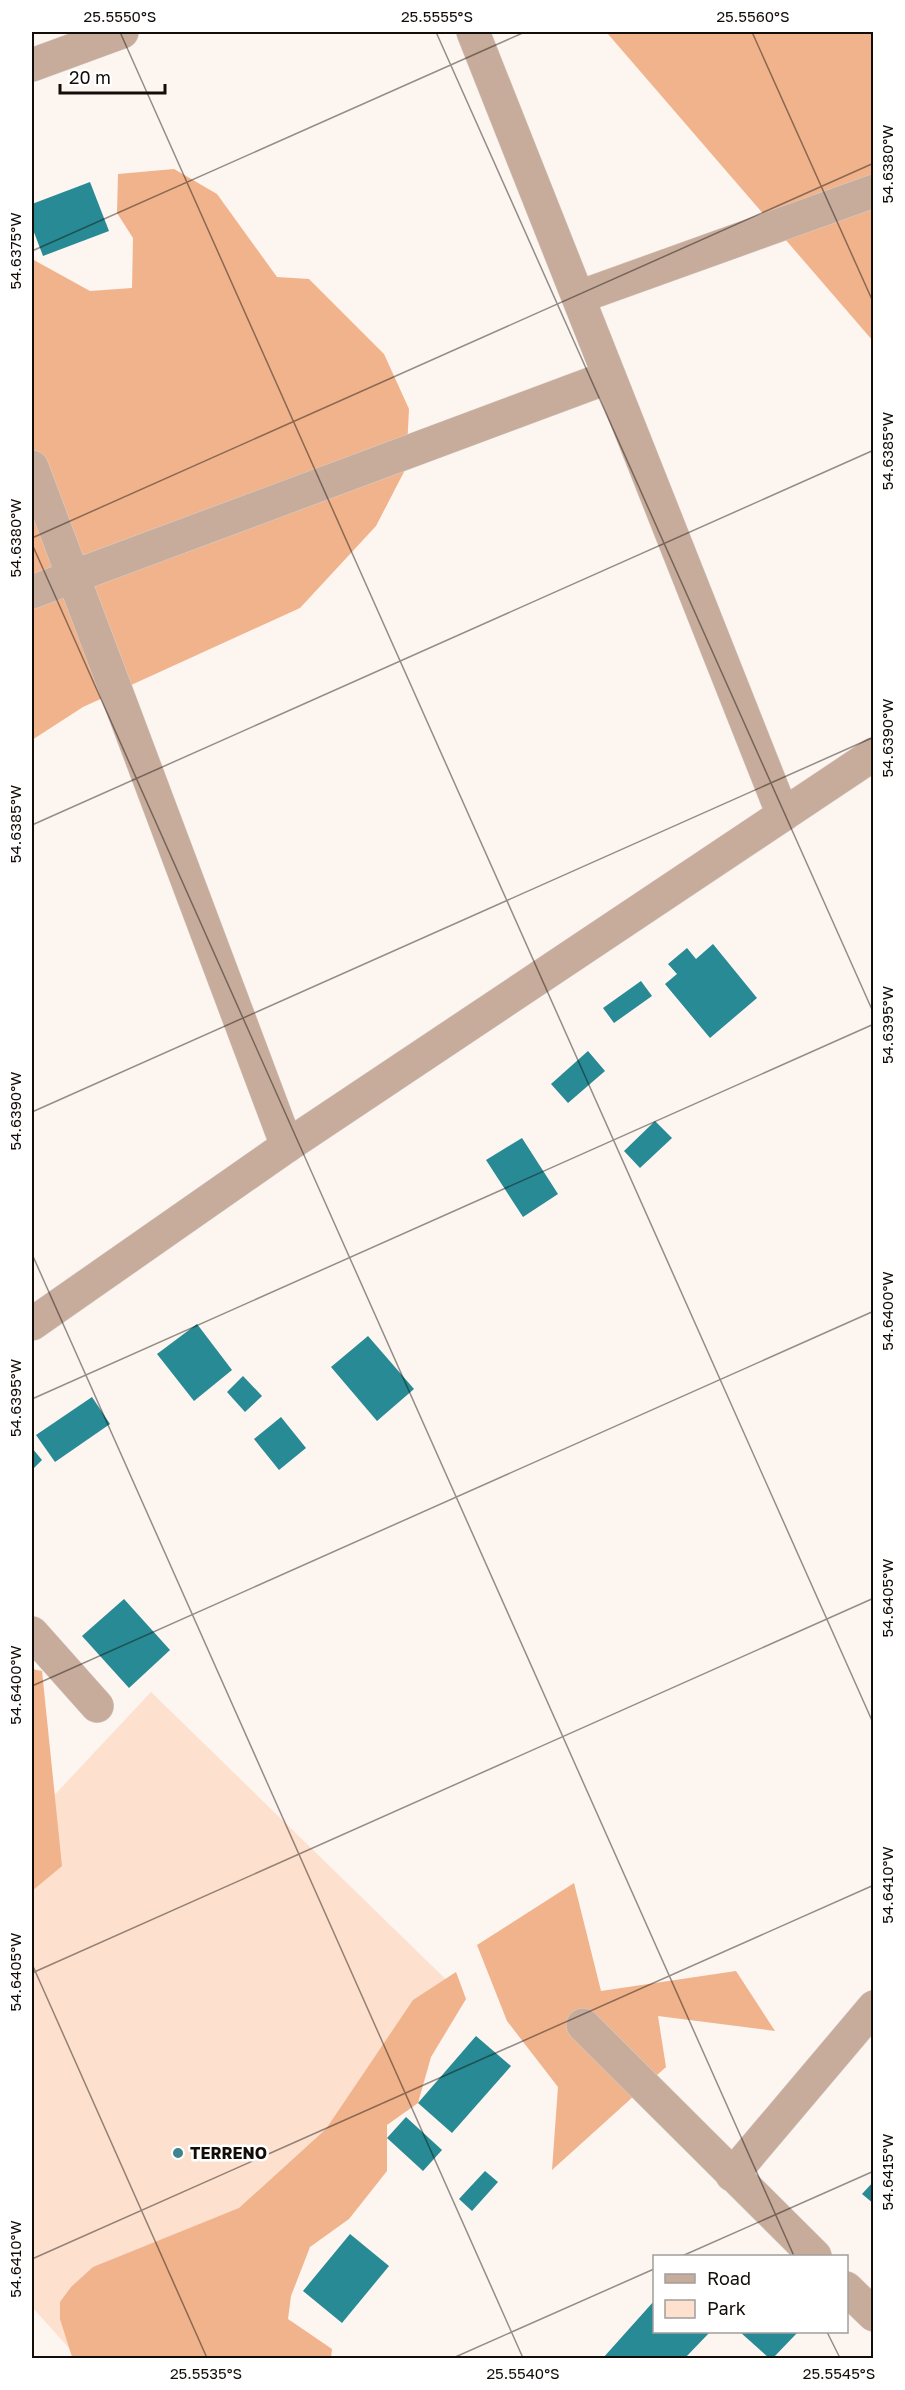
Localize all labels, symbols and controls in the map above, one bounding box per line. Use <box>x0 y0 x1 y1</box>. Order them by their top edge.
text: 25.5550°S <box>84 7 156 25</box>
text: 25.5555°S <box>401 7 473 25</box>
text: 25.5560°S <box>716 7 790 25</box>
scale bar <box>60 57 165 95</box>
text: 20 m <box>69 66 111 88</box>
text: 54.6380°W <box>878 125 896 203</box>
text: 54.6375°W <box>6 212 24 290</box>
text: 54.6385°W <box>878 412 896 490</box>
text: 54.6380°W <box>6 499 24 577</box>
text: 54.6390°W <box>878 699 896 777</box>
text: 54.6385°W <box>6 785 24 863</box>
text: 54.6395°W <box>878 986 896 1064</box>
text: 54.6390°W <box>6 1072 24 1150</box>
text: 54.6400°W <box>878 1271 896 1351</box>
text: 54.6395°W <box>6 1359 24 1437</box>
text: 54.6405°W <box>878 1559 896 1637</box>
text: 54.6400°W <box>6 1645 24 1725</box>
text: 54.6410°W <box>878 1846 896 1924</box>
text: 54.6405°W <box>6 1933 24 2011</box>
text: 54.6415°W <box>878 2134 896 2210</box>
place label: TERRENO <box>190 2143 267 2163</box>
marker: TERRENO <box>171 2146 185 2160</box>
text: 54.6410°W <box>6 2220 24 2298</box>
legend <box>653 2255 848 2333</box>
text: Road <box>707 2267 751 2289</box>
text: Park <box>707 2297 746 2319</box>
text: 25.5535°S <box>170 2364 242 2382</box>
text: 25.5540°S <box>486 2364 560 2382</box>
text: 25.5545°S <box>803 2364 875 2382</box>

